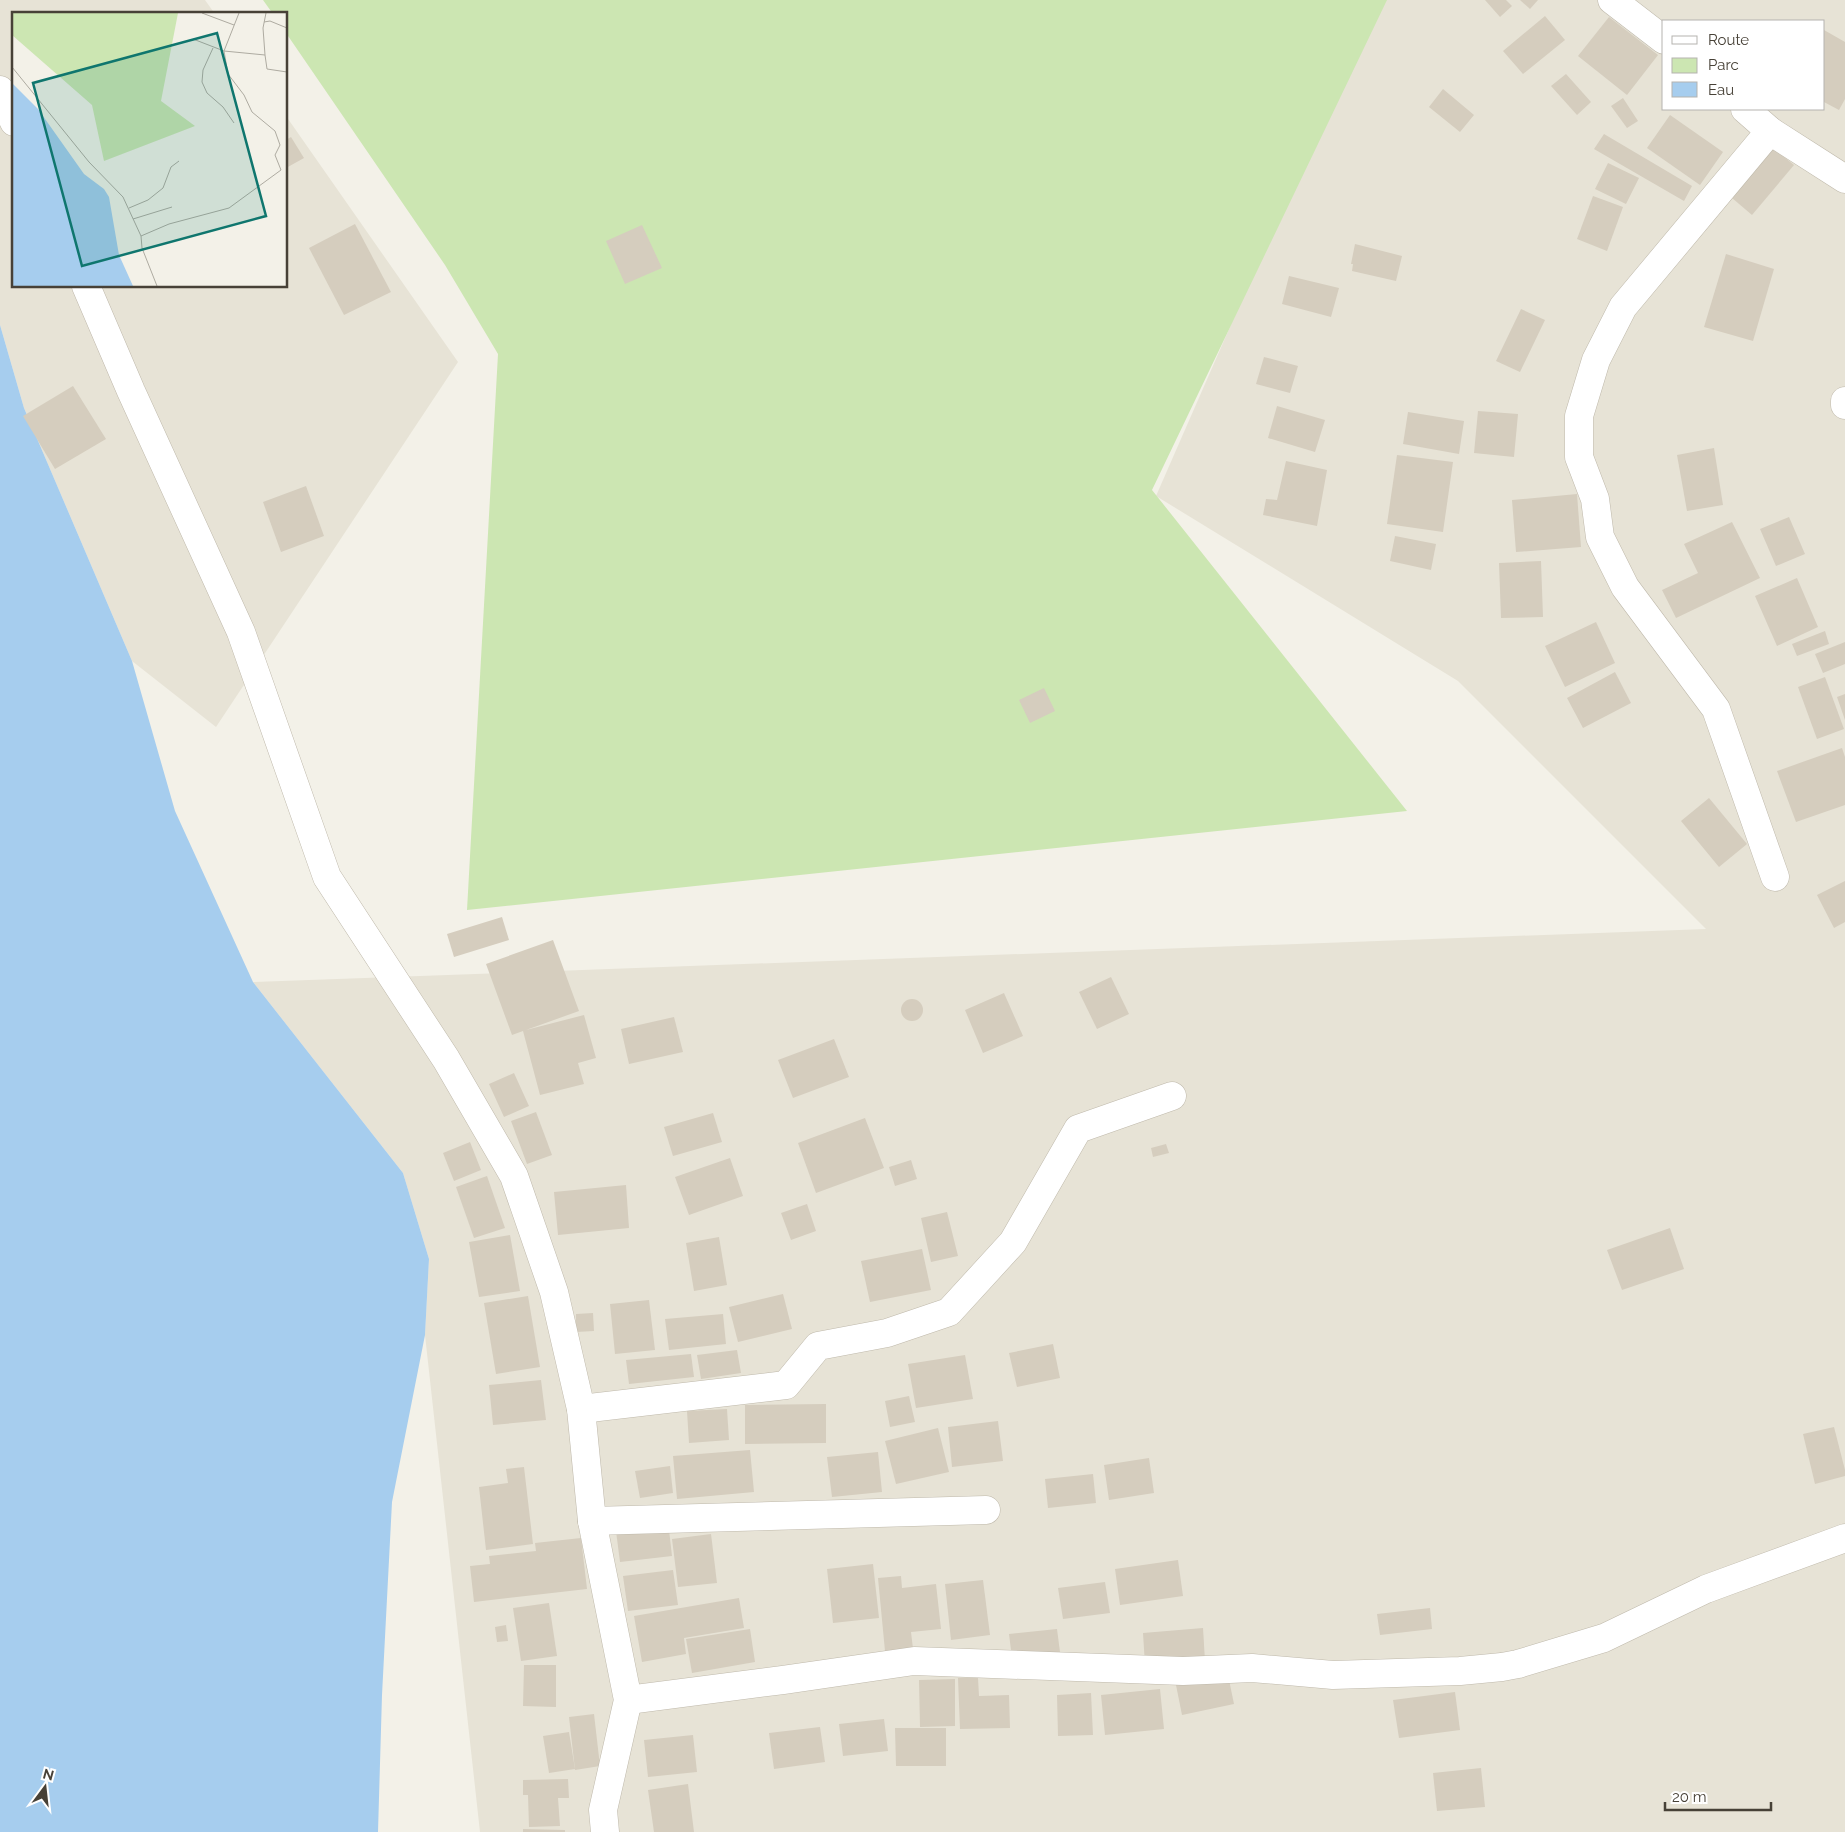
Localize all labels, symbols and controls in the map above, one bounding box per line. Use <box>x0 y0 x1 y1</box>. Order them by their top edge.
inset map <box>12 12 288 288</box>
legend <box>1662 20 1825 110</box>
text: Route <box>1708 31 1749 49</box>
text: Parc <box>1708 56 1739 74</box>
text: Eau <box>1708 81 1734 99</box>
north arrow <box>20 1762 70 1812</box>
text: N <box>41 1765 56 1784</box>
scale bar <box>1665 1780 1771 1812</box>
text: 20 m <box>1672 1788 1707 1806</box>

